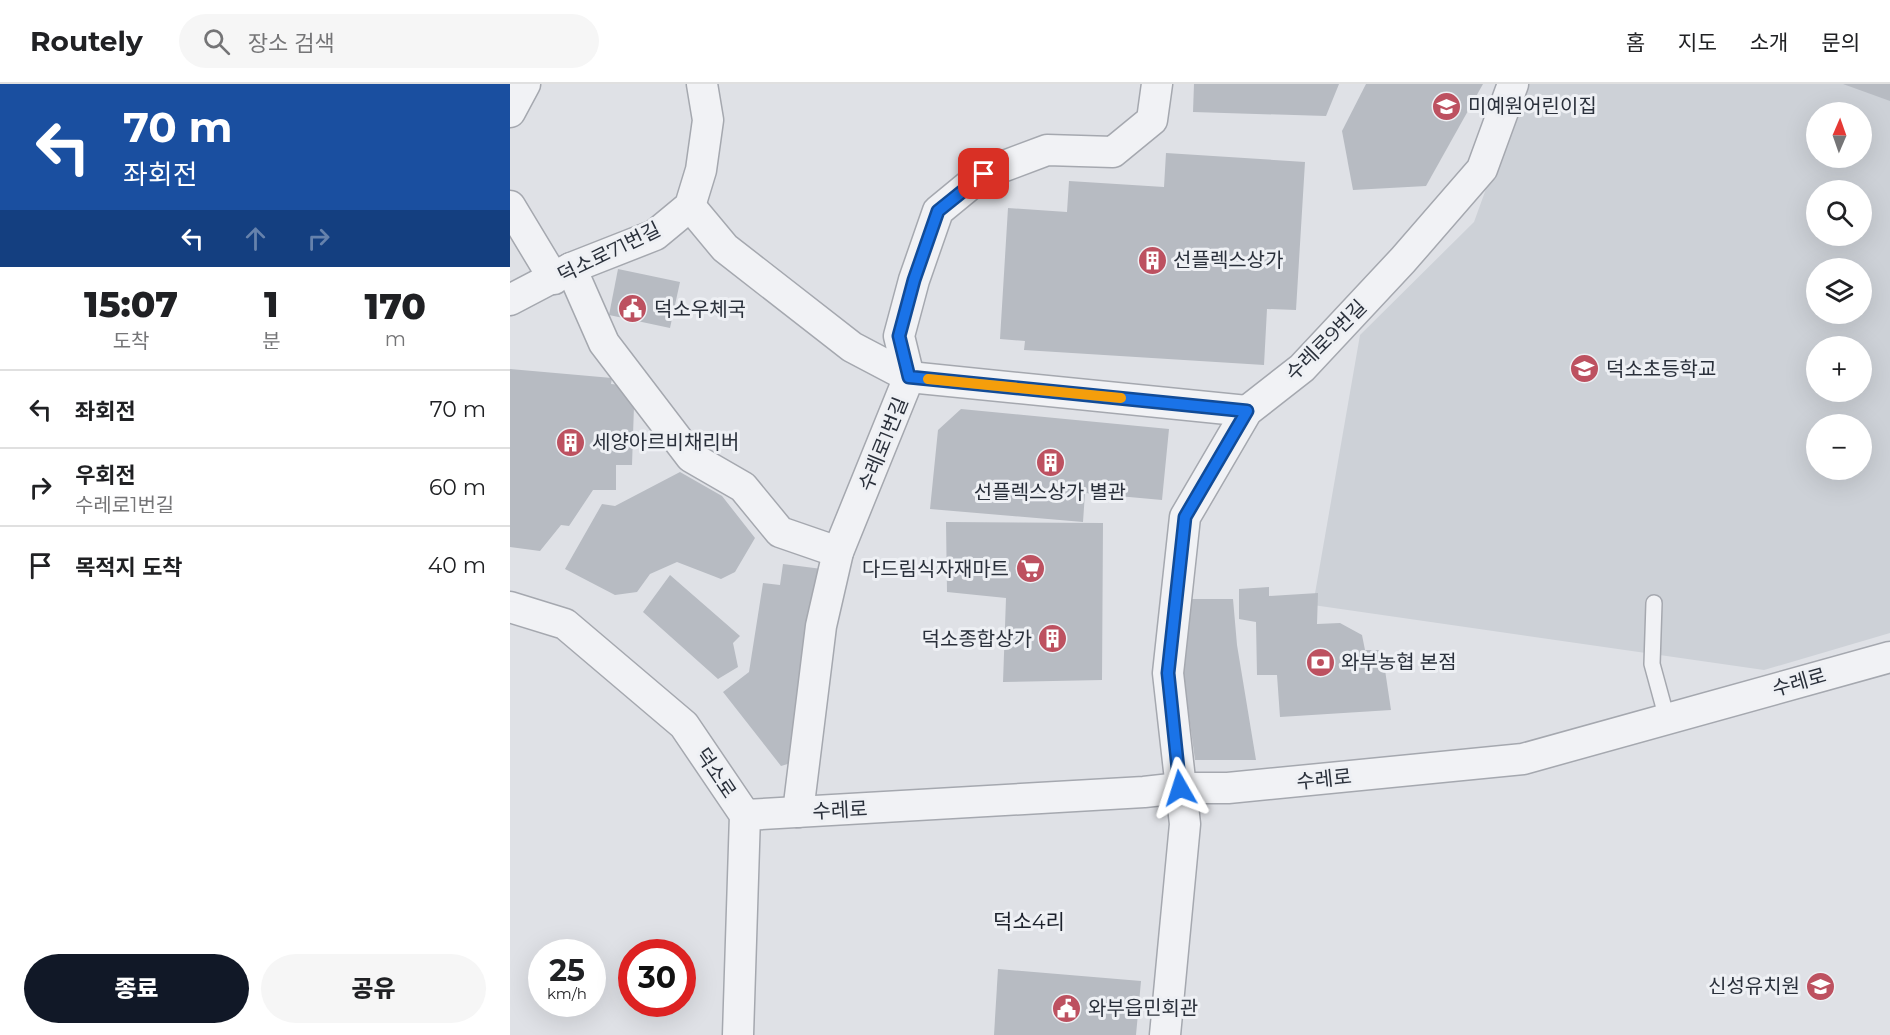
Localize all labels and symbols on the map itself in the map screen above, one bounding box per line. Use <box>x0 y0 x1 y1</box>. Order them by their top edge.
school or university icon: 미예원어린이집 <box>1431 90 1463 122</box>
place label: 미예원어린이집 <box>1468 94 1597 118</box>
north arrow <box>1806 102 1872 168</box>
pin <box>958 148 1009 199</box>
street label: 덕소로71번길 <box>554 217 664 287</box>
building icon: 선플렉스상가 <box>1136 244 1168 276</box>
place label: 선플렉스상가 <box>1173 248 1283 272</box>
public building icon: 덕소우체국 <box>617 293 649 325</box>
street label: 수레로9번길 <box>1281 295 1371 385</box>
place label: 덕소우체국 <box>654 297 746 321</box>
school or university icon: 덕소초등학교 <box>1569 353 1601 385</box>
place label: 덕소초등학교 <box>1606 357 1716 381</box>
street label: 수레로1번길 <box>853 394 913 494</box>
building icon: 세양아르비채리버 <box>555 426 587 458</box>
place label: 세양아르비채리버 <box>592 430 739 454</box>
building icon: 선플렉스상가 별관 <box>1034 446 1066 478</box>
place label: 선플렉스상가 별관 <box>974 480 1126 504</box>
supermarket icon: 다드림식자재마트 <box>1014 553 1046 585</box>
place label: 다드림식자재마트 <box>862 557 1009 581</box>
building icon: 덕소종합상가 <box>1037 623 1069 655</box>
place label: 덕소종합상가 <box>922 627 1032 651</box>
bank icon: 와부농협 본점 <box>1304 646 1336 678</box>
place label: 와부농협 본점 <box>1341 650 1457 674</box>
street label: 수레로 <box>1769 663 1829 701</box>
street label: 덕소로 <box>691 743 741 803</box>
position arrow <box>1148 756 1212 820</box>
street label: 수레로 <box>1295 764 1353 794</box>
street label: 수레로 <box>812 797 868 823</box>
district label: 덕소4리 <box>993 909 1065 934</box>
speed limit sign: 30 <box>618 939 696 1017</box>
school or university icon: 신성유치원 <box>1805 970 1837 1002</box>
place label: 신성유치원 <box>1708 974 1800 998</box>
public building icon: 와부읍민회관 <box>1051 992 1083 1024</box>
place label: 와부읍민회관 <box>1088 996 1198 1020</box>

